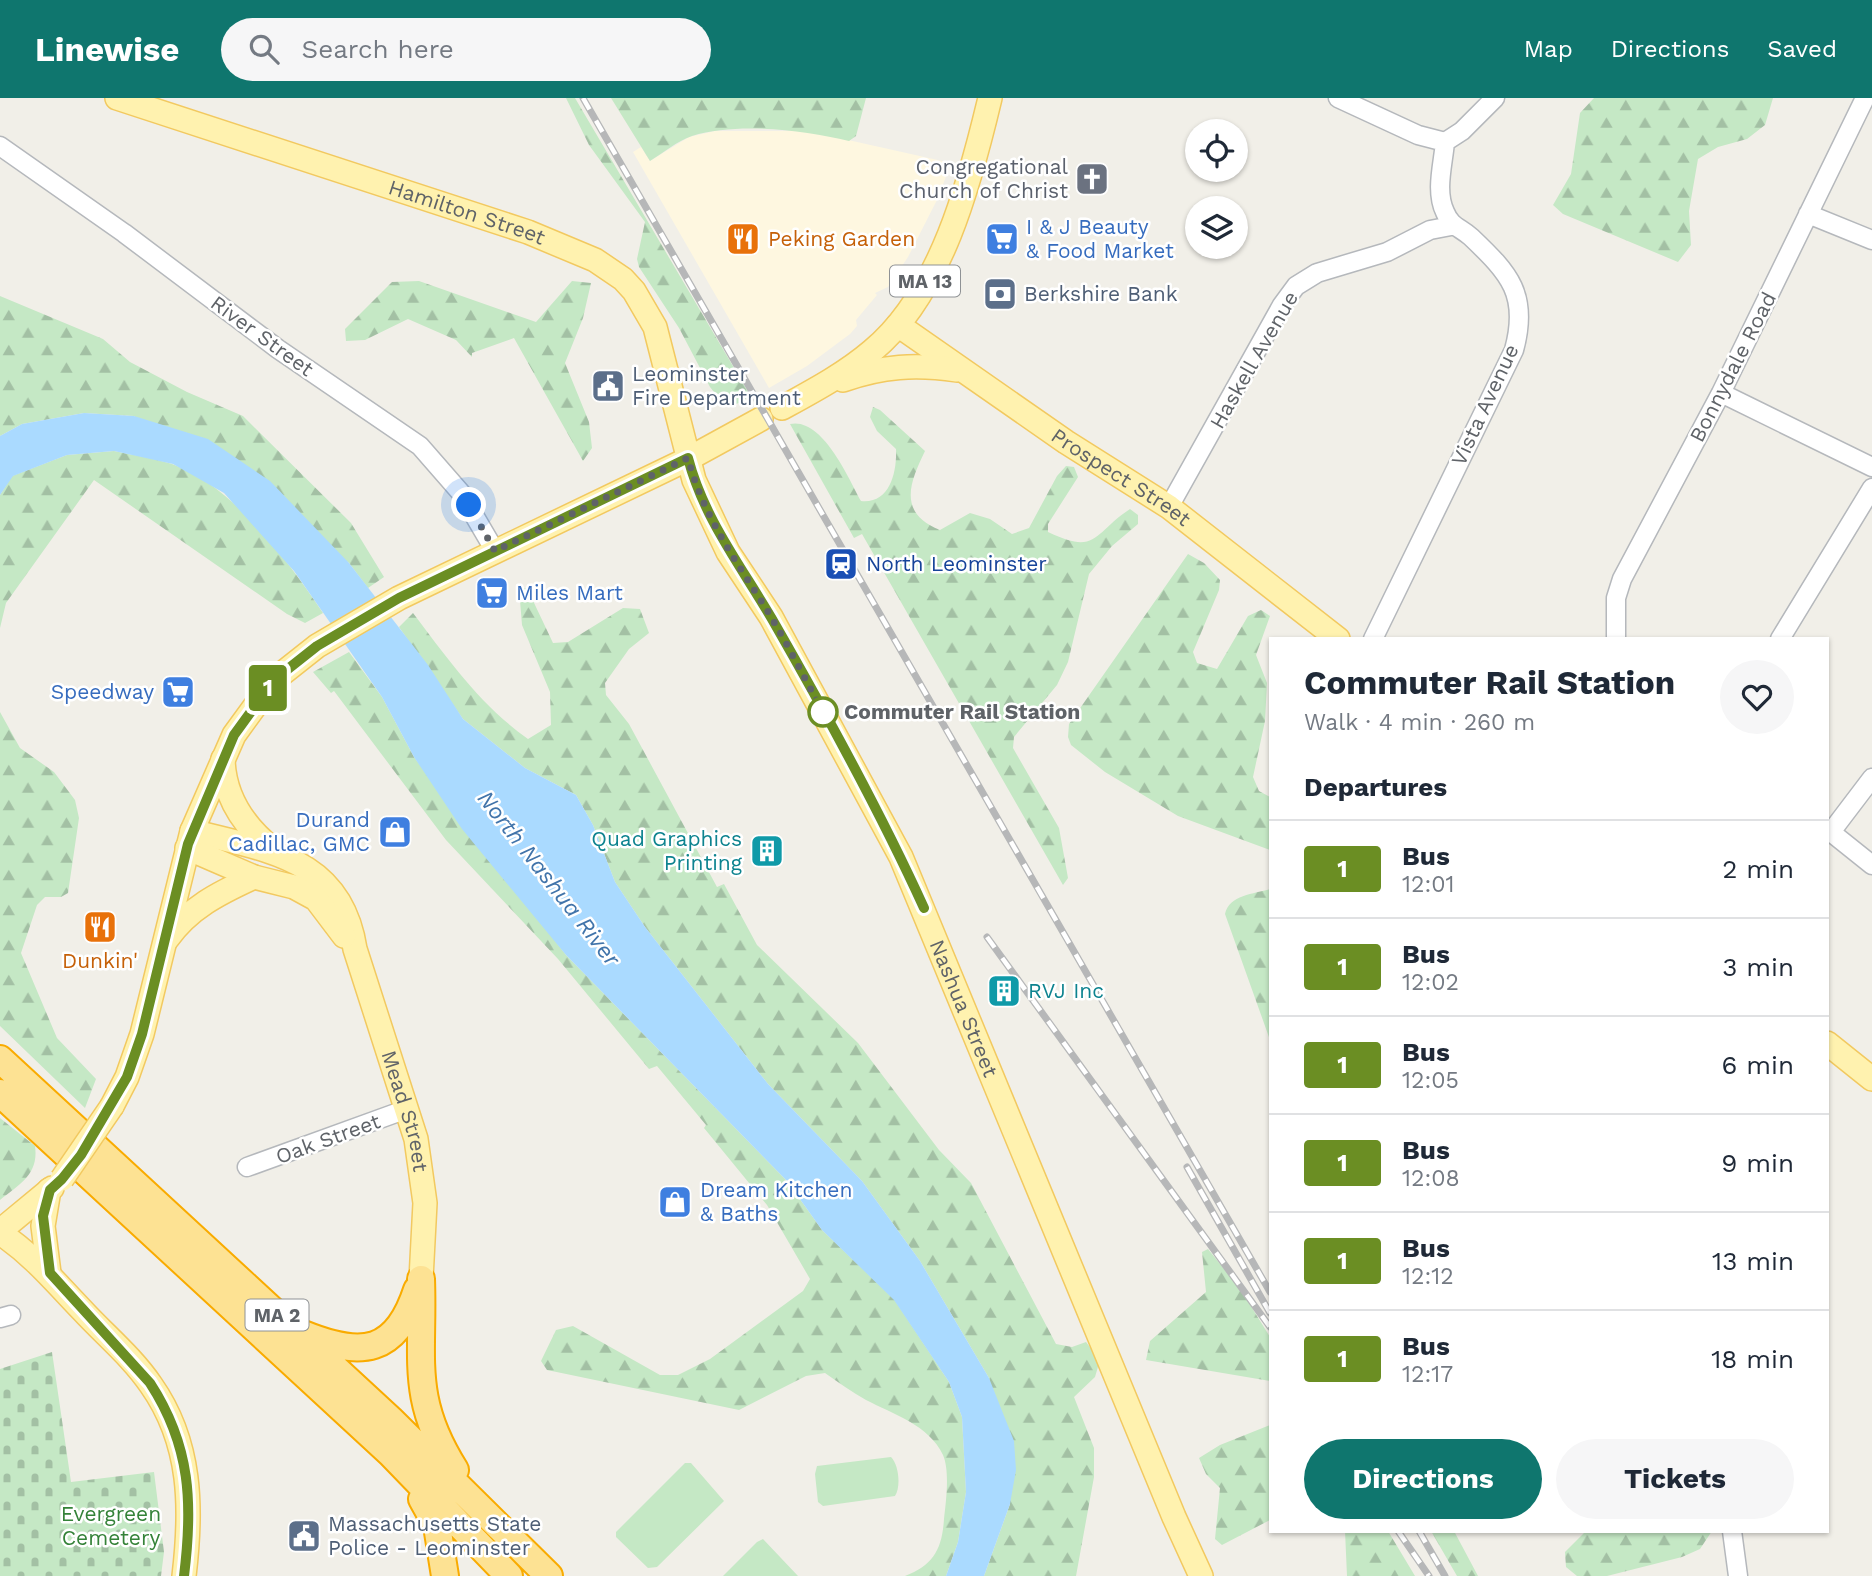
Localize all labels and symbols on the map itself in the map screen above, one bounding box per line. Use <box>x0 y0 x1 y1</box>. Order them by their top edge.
place label: Congregational Church of Christ <box>899 154 1069 203</box>
church icon: Congregational Church of Christ <box>1073 160 1111 198</box>
street label: Hamilton Street <box>385 174 549 250</box>
place label: I & J Beauty & Food Market <box>1026 214 1174 263</box>
restaurant icon: Peking Garden <box>724 220 762 258</box>
supermarket icon: I & J Beauty & Food Market <box>983 220 1021 258</box>
place label: Peking Garden <box>768 226 915 251</box>
road number: MA 13 <box>890 266 960 296</box>
bank icon: Berkshire Bank <box>981 275 1019 313</box>
place label: Berkshire Bank <box>1024 281 1178 306</box>
street label: Haskell Avenue <box>1204 287 1303 433</box>
street label: Bonnydale Road <box>1684 288 1781 446</box>
street label: River Street <box>206 290 319 381</box>
street label: Vista Avenue <box>1446 340 1524 469</box>
place label: Leominster Fire Department <box>632 361 801 410</box>
public building icon: Leominster Fire Department <box>589 367 627 405</box>
street label: Prospect Street <box>1047 423 1196 531</box>
your location <box>451 487 486 522</box>
station icon: North Leominster <box>822 545 860 583</box>
place label: North Leominster <box>866 551 1047 576</box>
supermarket icon: Miles Mart <box>473 574 511 612</box>
place label: Miles Mart <box>516 580 623 605</box>
line badge: 1 <box>245 665 291 711</box>
supermarket icon: Speedway <box>159 673 197 711</box>
place label: Speedway <box>51 679 154 704</box>
marker: Commuter Rail Station <box>808 697 838 727</box>
place label: Commuter Rail Station <box>844 699 1080 724</box>
water label: North Nashua River <box>472 785 626 972</box>
place label: Durand Cadillac, GMC <box>228 807 370 856</box>
shop icon: Durand Cadillac, GMC <box>376 813 414 851</box>
place label: Quad Graphics Printing <box>591 826 743 875</box>
building icon: Quad Graphics Printing <box>748 832 786 870</box>
restaurant icon: Dunkin' <box>81 908 119 946</box>
street label: Nashua Street <box>925 936 1004 1081</box>
place label: Dunkin' <box>62 948 138 973</box>
building icon: RVJ Inc <box>985 972 1023 1010</box>
place label: RVJ Inc <box>1028 978 1104 1003</box>
street label: Mead Street <box>376 1047 434 1174</box>
street label: Oak Street <box>272 1108 384 1169</box>
place label: Dream Kitchen & Baths <box>700 1177 852 1226</box>
shop icon: Dream Kitchen & Baths <box>656 1183 694 1221</box>
road number: MA 2 <box>246 1300 308 1330</box>
park label: Evergreen Cemetery <box>61 1501 161 1550</box>
place label: Massachusetts State Police - Leominster <box>328 1511 541 1560</box>
public building icon: Massachusetts State Police - Leominster <box>285 1517 323 1555</box>

